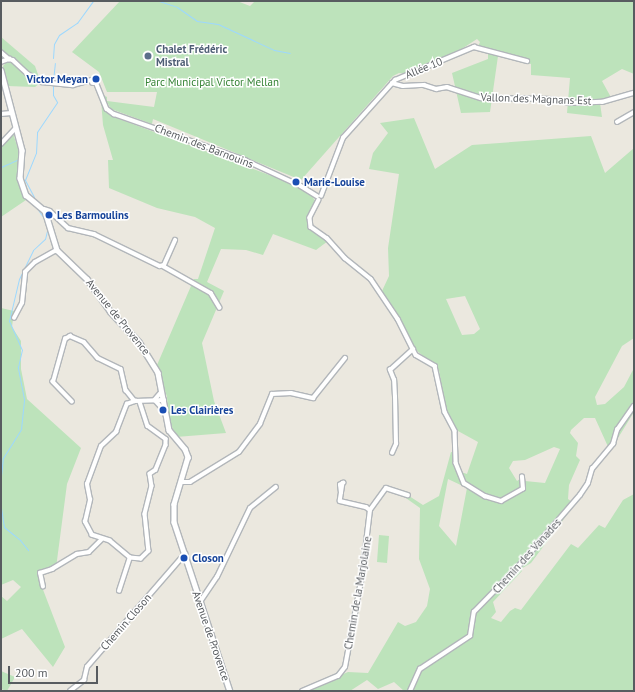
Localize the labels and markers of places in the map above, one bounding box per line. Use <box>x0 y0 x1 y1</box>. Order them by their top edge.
place label: Chalet Frédéric Mistral <box>156 43 227 69</box>
marker: Chalet Frédéric Mistral <box>143 51 153 61</box>
place label: Victor Meyan <box>26 72 88 86</box>
marker: Victor Meyan <box>91 74 101 84</box>
place label: Marie-Louise <box>304 175 365 189</box>
marker: Marie-Louise <box>291 177 301 187</box>
place label: Les Barmoulins <box>57 208 129 222</box>
marker: Les Barmoulins <box>44 210 54 220</box>
place label: Les Clairières <box>171 403 234 417</box>
marker: Les Clairières <box>158 405 168 415</box>
place label: Closon <box>192 551 224 565</box>
marker: Closon <box>179 553 189 563</box>

